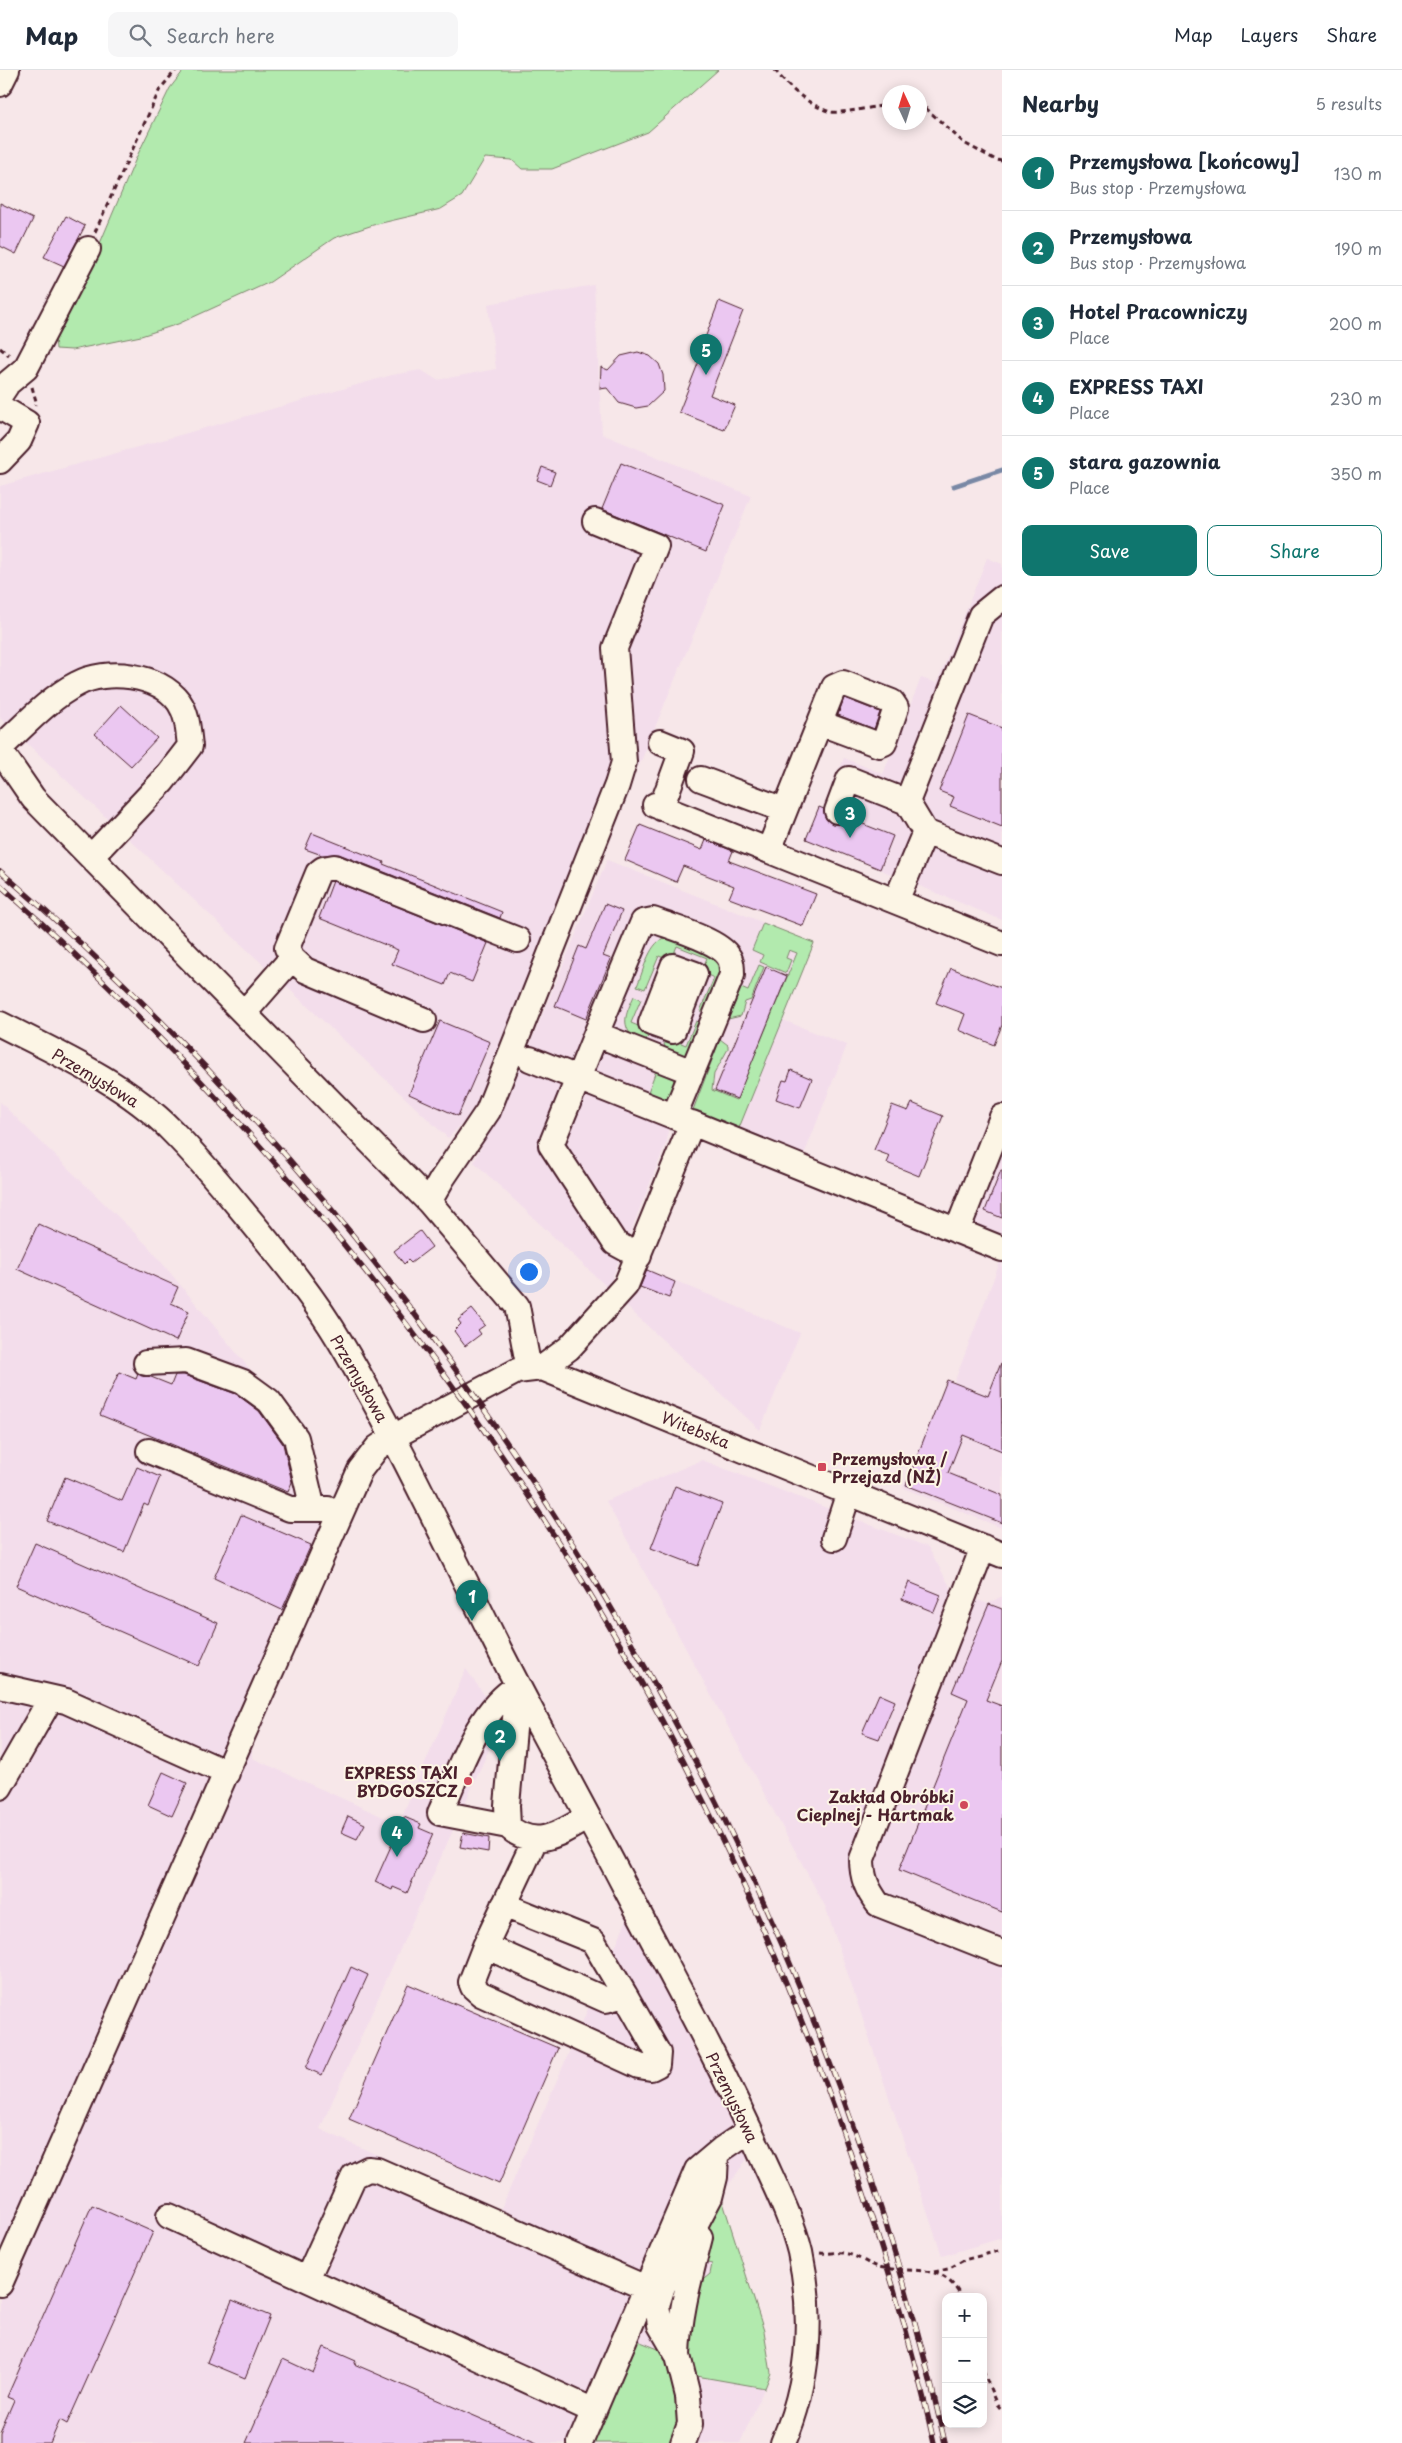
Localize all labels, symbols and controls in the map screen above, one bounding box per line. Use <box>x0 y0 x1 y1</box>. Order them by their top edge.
search box <box>108 12 458 57</box>
text: Map <box>25 17 78 53</box>
icon: search <box>126 21 154 49</box>
text: Search here <box>166 21 275 49</box>
text: Map <box>1174 21 1213 48</box>
text: Layers <box>1241 21 1298 48</box>
text: Share <box>1326 21 1377 48</box>
north arrow <box>882 85 927 130</box>
text: Nearby <box>1022 87 1099 119</box>
text: 5 results <box>1315 91 1382 115</box>
text: Przemysłowa [końcowy] <box>1069 147 1300 175</box>
text: 1 <box>1034 161 1042 185</box>
text: 130 m <box>1334 161 1382 185</box>
text: Bus stop · Przemysłowa <box>1069 175 1246 199</box>
text: Przemysłowa <box>1069 222 1192 250</box>
text: 2 <box>1032 236 1044 260</box>
text: 190 m <box>1334 236 1382 260</box>
text: Bus stop · Przemysłowa <box>1069 250 1246 274</box>
text: Hotel Pracowniczy <box>1069 297 1248 325</box>
text: 3 <box>1033 311 1043 335</box>
text: 200 m <box>1329 311 1382 335</box>
text: Place <box>1069 325 1110 349</box>
pin: 5 <box>690 334 722 375</box>
text: EXPRESS TAXI <box>1069 372 1204 400</box>
text: 4 <box>1033 386 1043 410</box>
text: 230 m <box>1330 386 1382 410</box>
text: Place <box>1069 400 1110 424</box>
text: stara gazownia <box>1069 447 1221 475</box>
text: 5 <box>1033 461 1043 485</box>
text: 350 m <box>1330 461 1382 485</box>
text: Place <box>1069 475 1110 499</box>
button: Save <box>1022 525 1197 576</box>
button: Share <box>1207 525 1382 576</box>
pin: 3 <box>834 797 866 838</box>
street label: Przemysłowa <box>48 1042 144 1113</box>
your location <box>516 1259 542 1285</box>
street label: Przemysłowa <box>325 1330 395 1426</box>
street label: Witebska <box>658 1404 734 1454</box>
place label: Przemysłowa / Przejazd (NŻ) <box>832 1446 948 1488</box>
marker: Przemysłowa / Przejazd (NŻ) <box>816 1461 828 1473</box>
pin: 1 <box>456 1580 488 1621</box>
pin: 2 <box>484 1720 516 1761</box>
place label: EXPRESS TAXI BYDGOSZCZ <box>344 1760 458 1802</box>
marker: EXPRESS TAXI BYDGOSZCZ <box>462 1775 474 1787</box>
place label: Zakład Obróbki Cieplnej - Hartmak <box>797 1784 954 1826</box>
marker: Zakład Obróbki Cieplnej - Hartmak <box>958 1799 970 1811</box>
pin: 4 <box>381 1816 413 1857</box>
street label: Przemysłowa <box>701 2048 765 2146</box>
map controls <box>942 2293 987 2428</box>
button: + <box>942 2293 987 2338</box>
button: − <box>942 2338 987 2383</box>
button: layers <box>942 2383 987 2428</box>

